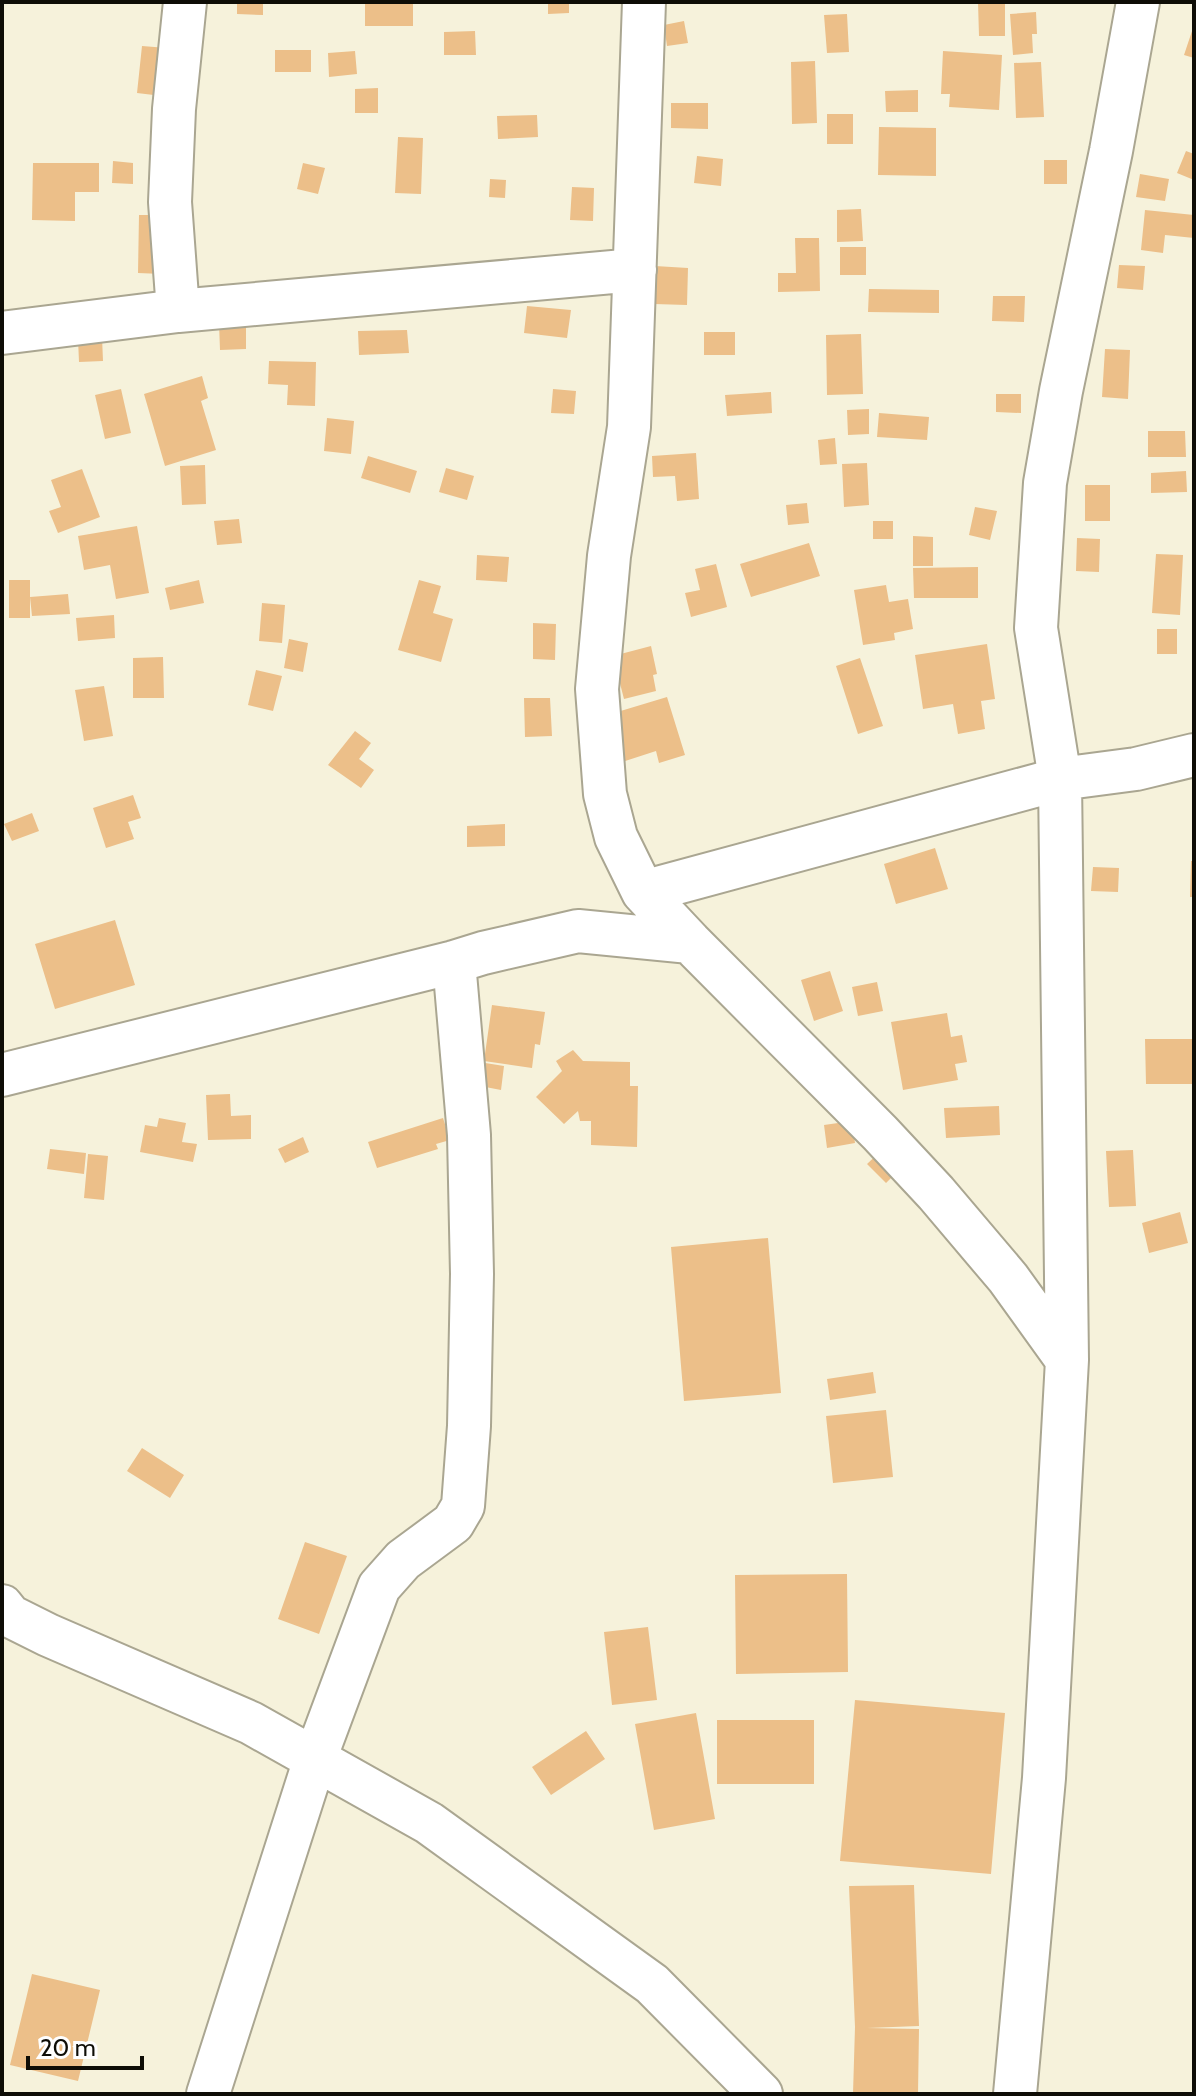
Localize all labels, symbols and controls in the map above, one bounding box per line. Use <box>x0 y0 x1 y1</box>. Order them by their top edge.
scale bar <box>28 2020 142 2070</box>
text: 20 m <box>40 2033 96 2062</box>

